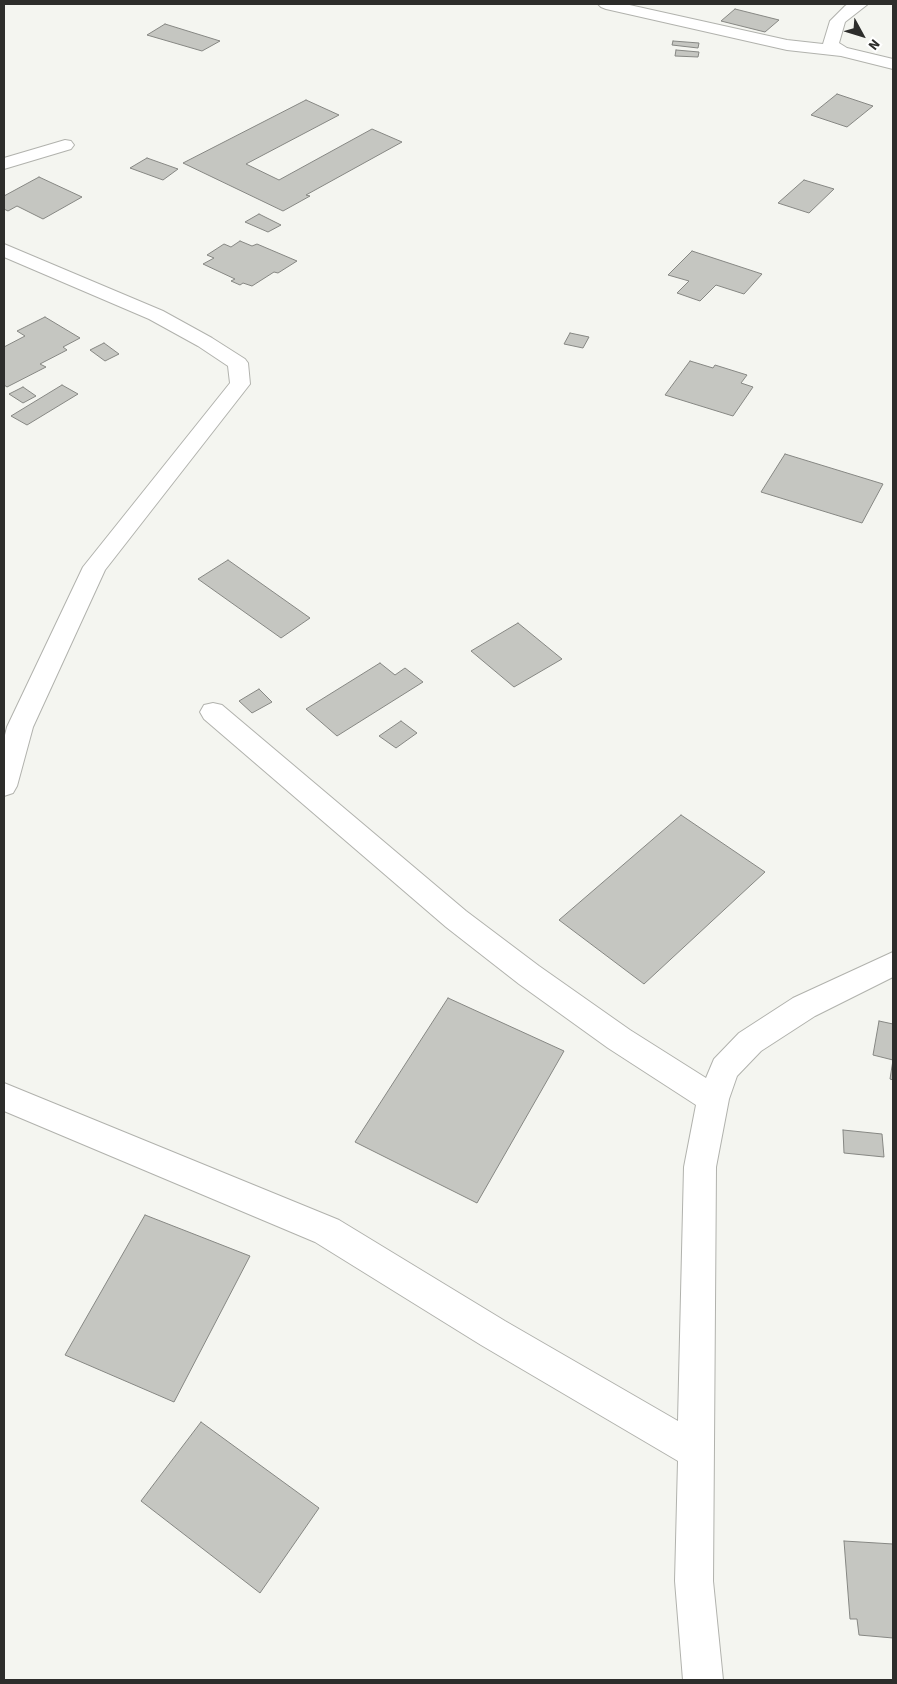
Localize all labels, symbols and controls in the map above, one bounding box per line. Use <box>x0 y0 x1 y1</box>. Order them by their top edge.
north arrow <box>837 10 887 60</box>
text: N <box>863 35 884 54</box>

